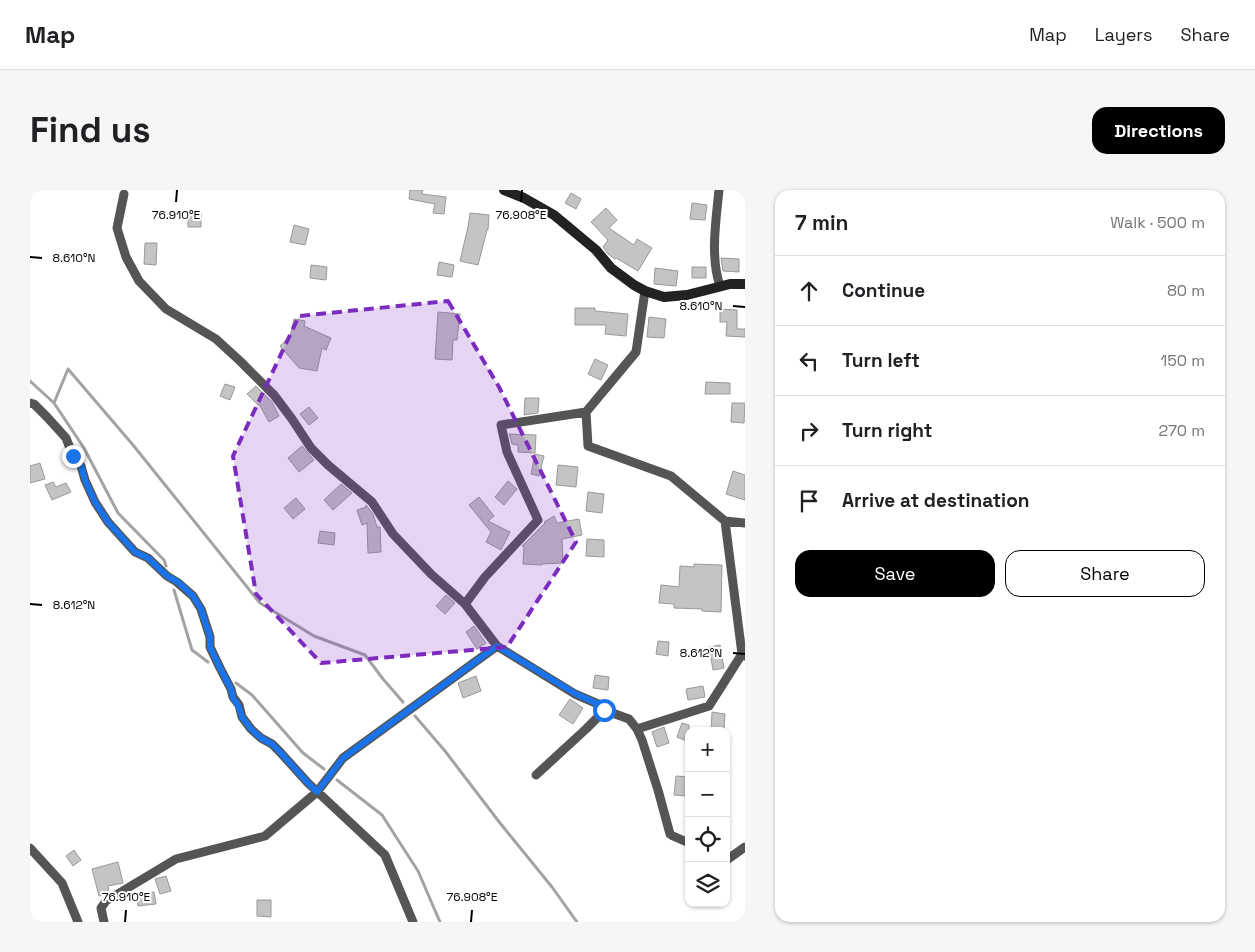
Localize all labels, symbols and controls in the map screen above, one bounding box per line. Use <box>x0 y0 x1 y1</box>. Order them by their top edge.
text: Map <box>25 19 75 50</box>
text: Map <box>1029 23 1067 46</box>
text: Layers <box>1095 23 1152 46</box>
text: Share <box>1180 23 1230 46</box>
button: Directions <box>1092 107 1225 154</box>
text: Find us <box>30 108 151 152</box>
text: 76.910°E <box>152 207 200 223</box>
text: 76.908°E <box>496 207 547 223</box>
text: 7 min <box>795 209 848 236</box>
text: Walk · 500 m <box>1110 212 1205 233</box>
text: 8.610°N <box>53 250 95 266</box>
icon: ahead <box>795 277 823 305</box>
text: Continue <box>842 278 925 303</box>
text: 80 m <box>1167 280 1205 301</box>
text: 8.610°N <box>680 298 722 314</box>
icon: left <box>795 347 823 375</box>
text: Turn left <box>842 348 920 373</box>
text: 150 m <box>1161 350 1205 371</box>
icon: right <box>795 417 823 445</box>
text: Turn right <box>842 418 932 443</box>
text: 270 m <box>1158 420 1205 441</box>
route end <box>62 445 85 468</box>
icon: arrive <box>795 487 823 515</box>
text: Arrive at destination <box>842 488 1030 513</box>
button: Save <box>795 550 995 597</box>
button: Share <box>1005 550 1205 597</box>
text: 8.612°N <box>53 597 95 613</box>
text: 8.612°N <box>680 645 722 661</box>
route start <box>593 699 616 722</box>
map controls <box>685 727 730 907</box>
button: + <box>685 727 730 772</box>
button: − <box>685 772 730 817</box>
button: locate <box>685 817 730 862</box>
button: layers <box>685 862 730 907</box>
text: 76.910°E <box>102 889 150 905</box>
text: 76.908°E <box>447 889 498 905</box>

